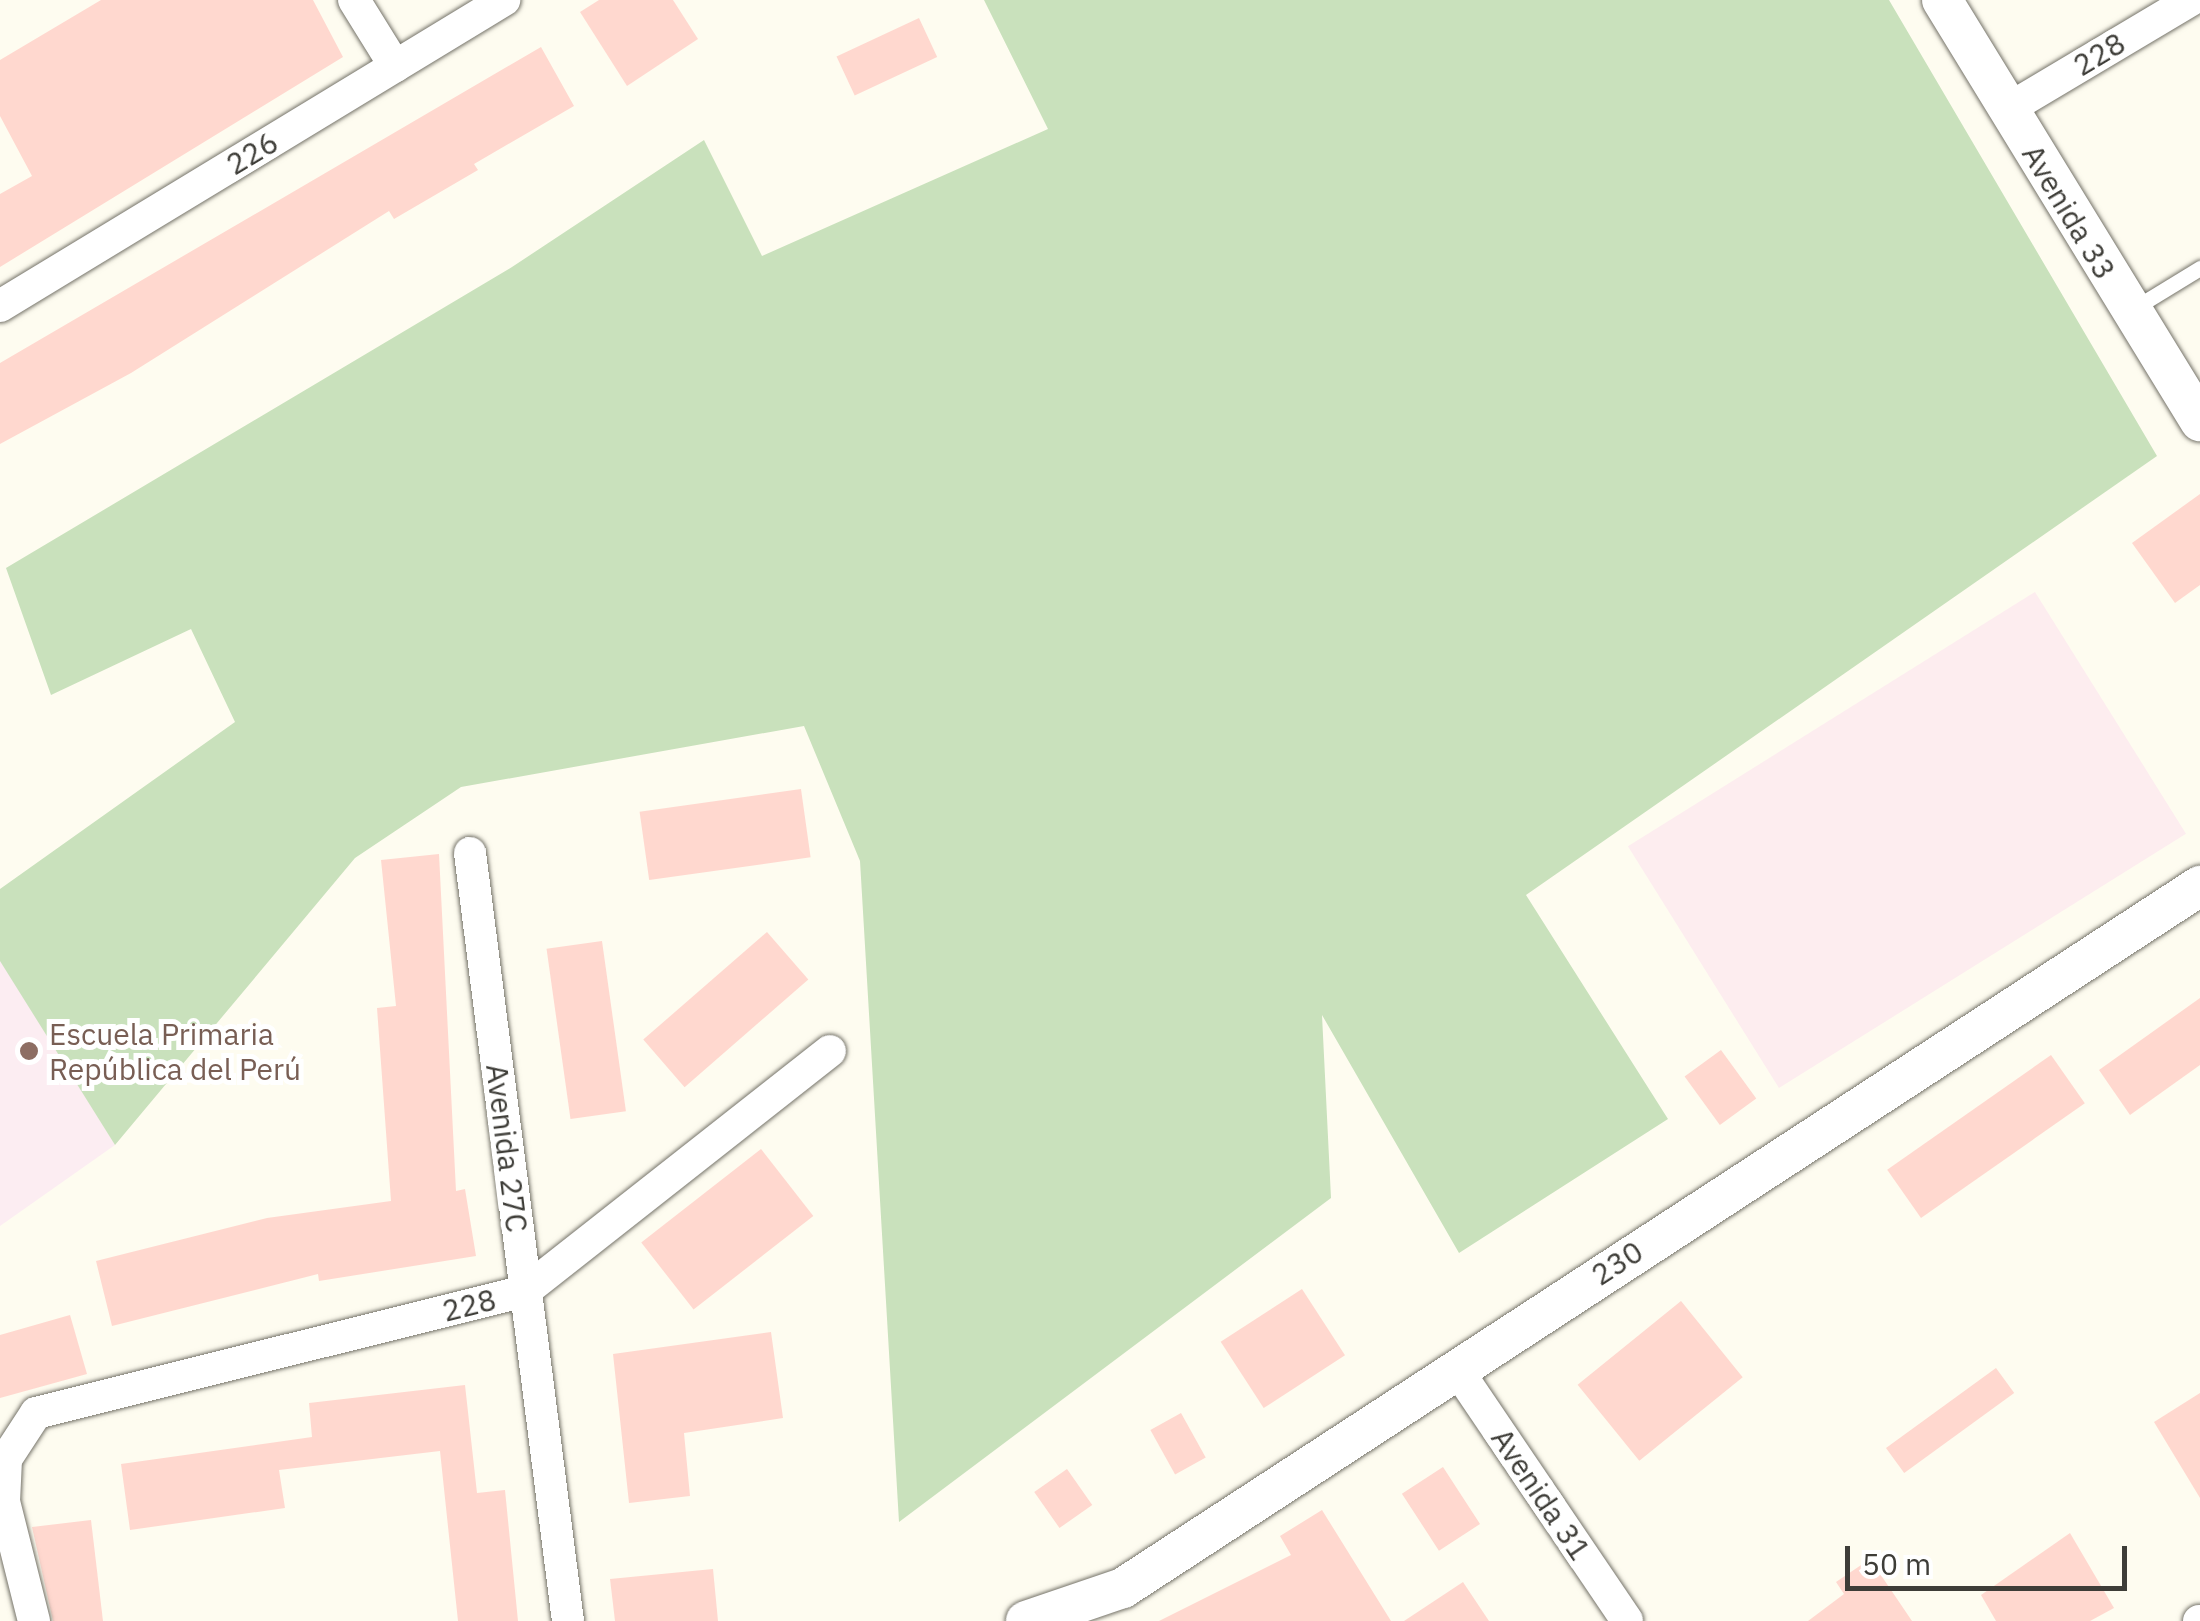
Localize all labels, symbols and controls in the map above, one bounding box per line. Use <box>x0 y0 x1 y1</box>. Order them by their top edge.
street label: 228 <box>2067 25 2131 83</box>
street label: 226 <box>220 124 284 182</box>
street label: Avenida 33 <box>2015 138 2123 286</box>
place label: Escuela Primaria República del Perú <box>49 1016 301 1086</box>
marker: Escuela Primaria República del Perú <box>18 1040 40 1062</box>
street label: Avenida 27C <box>479 1062 535 1234</box>
street label: 230 <box>1585 1233 1649 1293</box>
street label: 228 <box>438 1281 500 1329</box>
street label: Avenida 31 <box>1484 1421 1598 1567</box>
scale bar <box>1850 1526 2132 1588</box>
text: 50 m <box>1862 1544 1931 1583</box>

